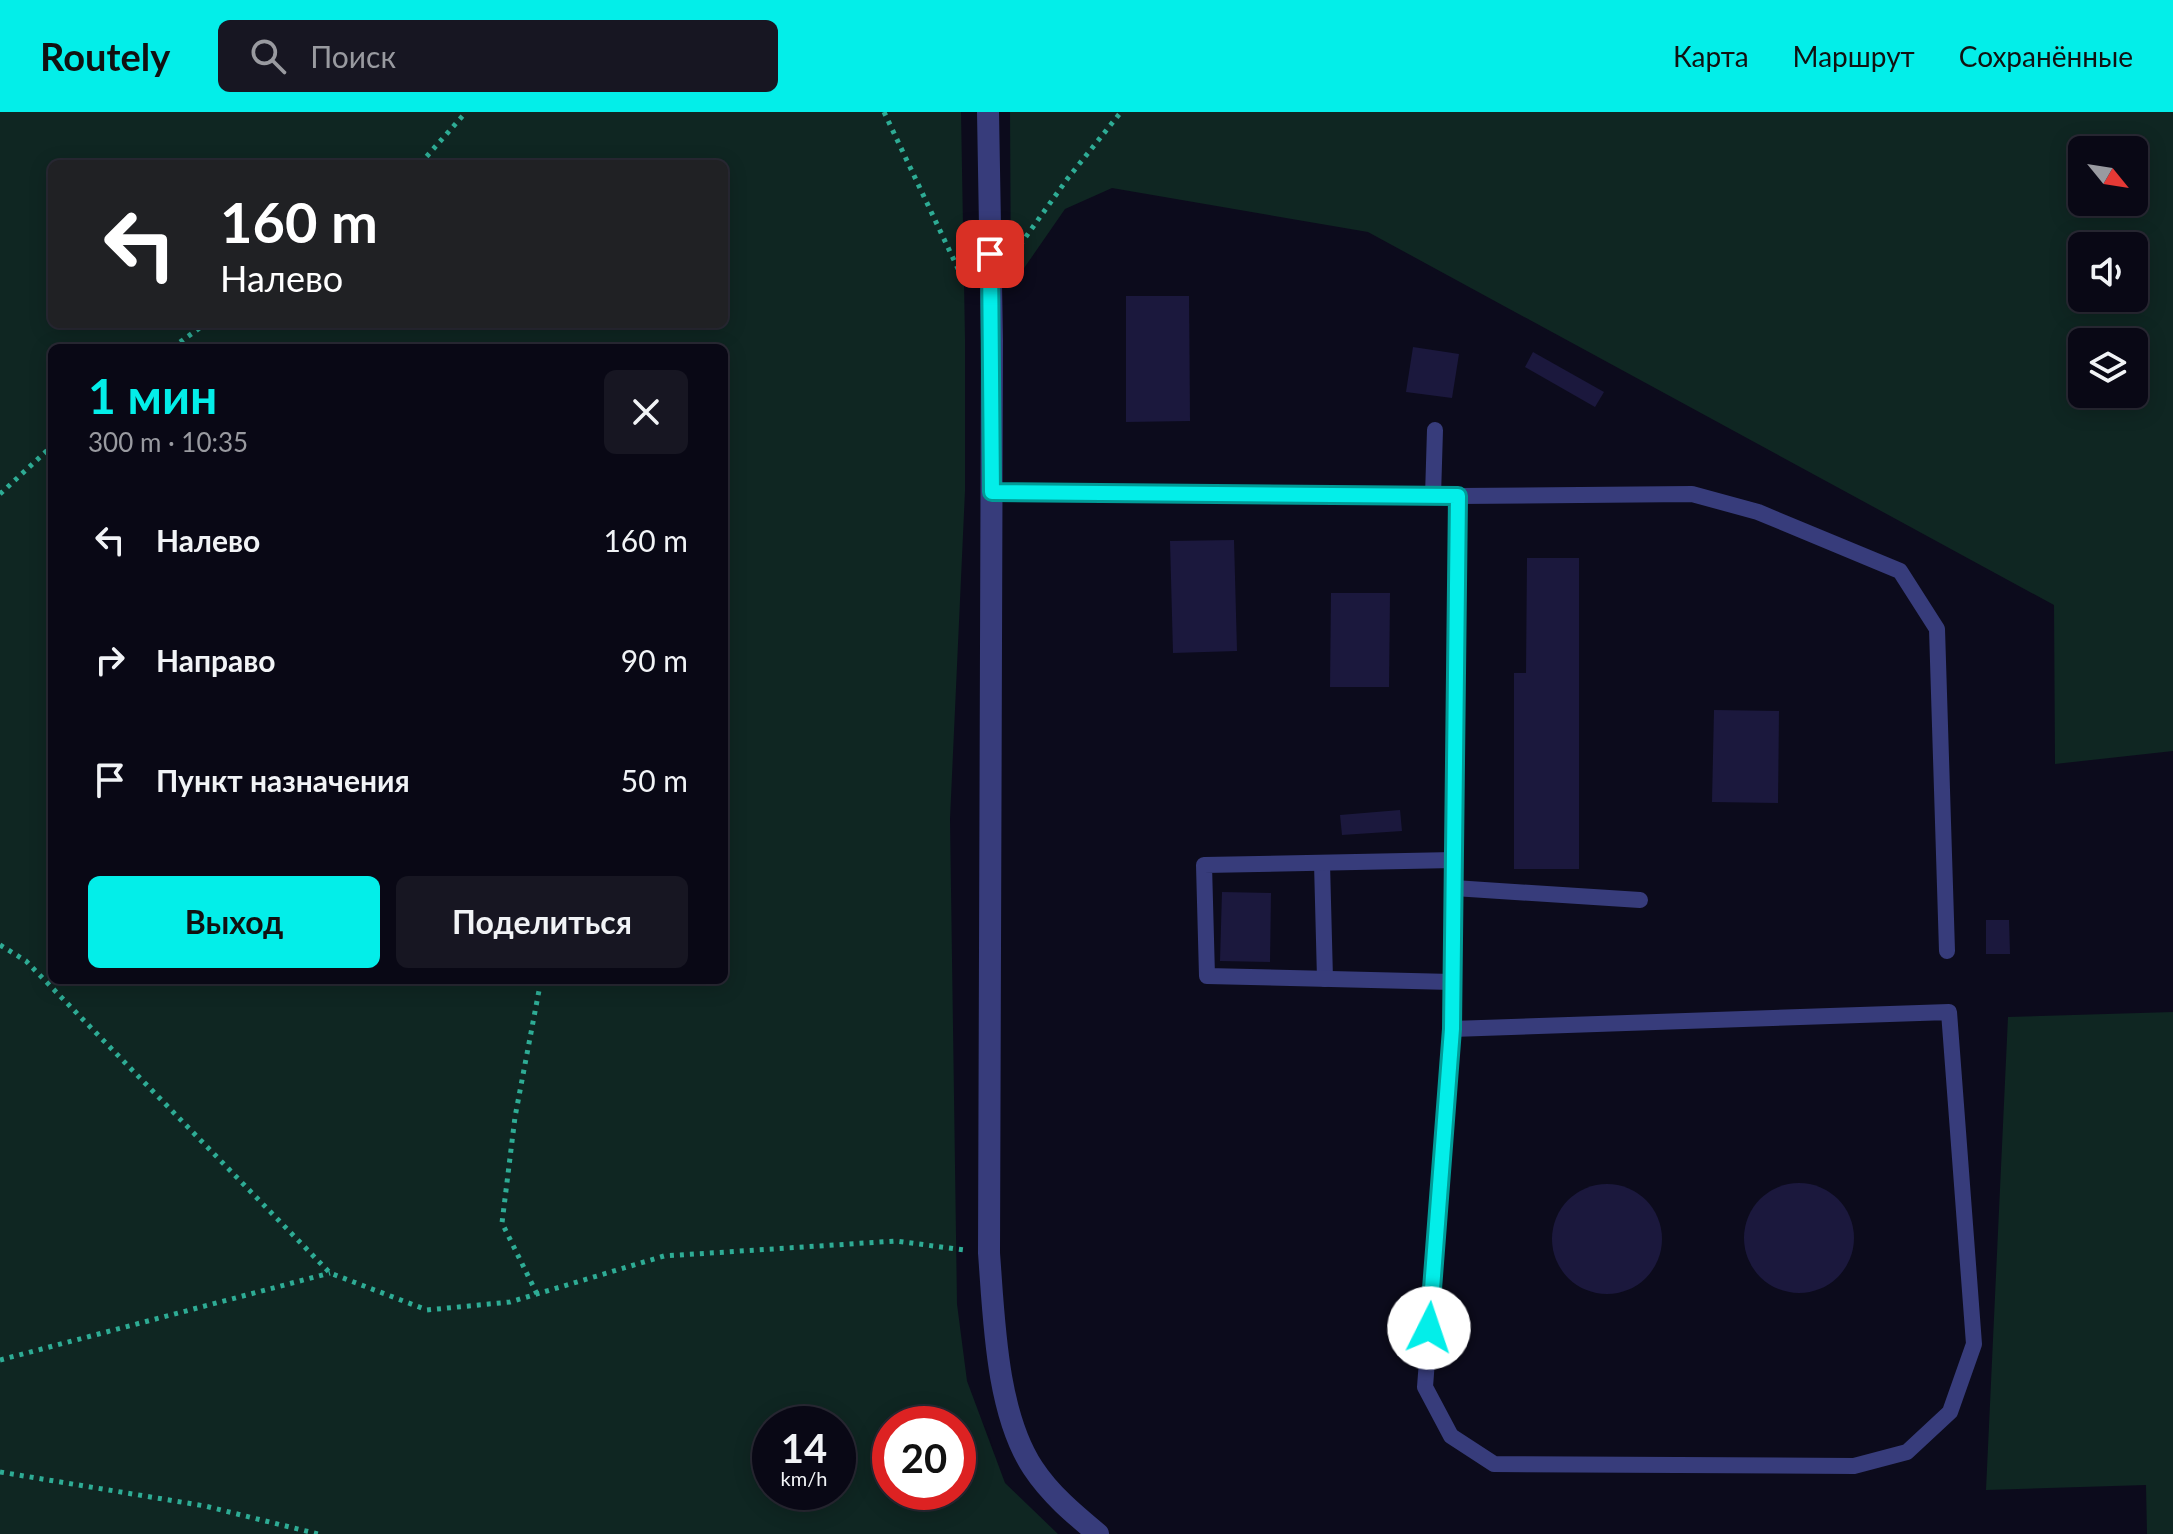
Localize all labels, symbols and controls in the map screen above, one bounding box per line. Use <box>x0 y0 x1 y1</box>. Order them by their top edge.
search box <box>218 20 778 92</box>
text: Routely <box>40 33 170 79</box>
icon: search <box>246 34 290 78</box>
text: Поиск <box>310 38 396 74</box>
text: Карта <box>1673 39 1749 73</box>
text: Маршрут <box>1793 39 1915 73</box>
text: Сохранённые <box>1959 39 2133 73</box>
north arrow <box>2068 136 2148 216</box>
map controls <box>2068 136 2148 408</box>
text: 160 m <box>220 188 378 255</box>
icon: left <box>88 192 192 296</box>
pin <box>956 220 1024 288</box>
icon: arrive <box>968 232 1012 276</box>
button: sound <box>2068 232 2148 312</box>
text: Налево <box>220 256 343 300</box>
button: layers <box>2068 328 2148 408</box>
text: 1 мин <box>88 367 217 424</box>
button: close <box>604 370 688 454</box>
text: 300 m · 10:35 <box>88 426 248 458</box>
icon: left <box>88 518 132 562</box>
text: Налево <box>156 522 260 558</box>
text: 160 m <box>603 522 688 558</box>
icon: right <box>88 638 132 682</box>
text: Направо <box>156 642 276 678</box>
text: 90 m <box>621 642 688 678</box>
icon: arrive <box>88 758 132 802</box>
text: Пункт назначения <box>156 762 410 798</box>
text: 50 m <box>621 762 688 798</box>
button: Выход <box>88 876 380 968</box>
button: Поделиться <box>396 876 688 968</box>
position arrow <box>1387 1286 1471 1370</box>
speed limit sign: 20 <box>872 1406 976 1510</box>
text: 14 <box>781 1424 827 1472</box>
text: km/h <box>781 1466 827 1490</box>

